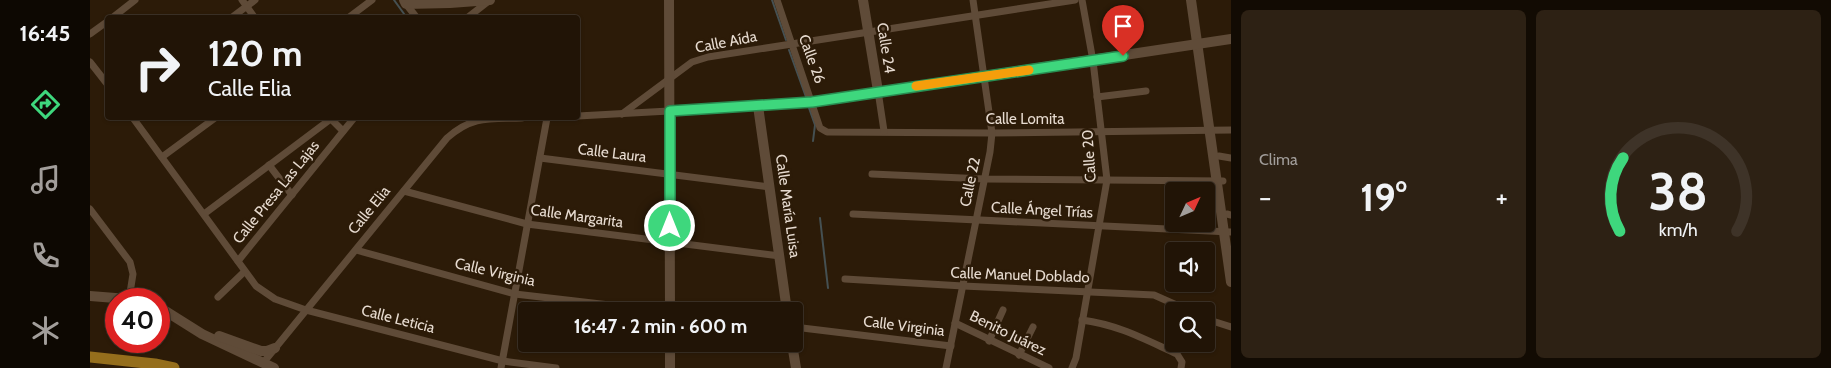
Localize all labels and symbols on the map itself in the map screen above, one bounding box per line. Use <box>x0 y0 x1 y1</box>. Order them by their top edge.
pin <box>1102 5 1144 56</box>
street label: Calle 24 <box>873 21 899 75</box>
street label: Calle Aída <box>694 27 759 57</box>
street label: Calle 26 <box>795 32 829 86</box>
street label: Calle Lomita <box>986 110 1065 128</box>
street label: Calle 20 <box>1078 129 1100 183</box>
street label: Calle Presa Las Lajas <box>229 137 323 247</box>
street label: Calle Laura <box>577 140 648 166</box>
street label: Calle María Luisa <box>772 153 804 260</box>
street label: Calle 22 <box>956 155 984 208</box>
street label: Calle Elia <box>344 182 394 238</box>
north arrow <box>1165 182 1215 232</box>
street label: Calle Ángel Trías <box>990 197 1094 222</box>
position arrow <box>643 199 695 251</box>
street label: Calle Margarita <box>530 201 625 232</box>
street label: Calle Virginia <box>453 254 538 290</box>
street label: Calle Manuel Doblado <box>950 264 1090 286</box>
speed limit sign: 40 <box>105 288 170 353</box>
street label: Calle Leticia <box>359 301 437 337</box>
street label: Benito Juárez <box>967 307 1049 359</box>
street label: Calle Virginia <box>862 312 947 340</box>

